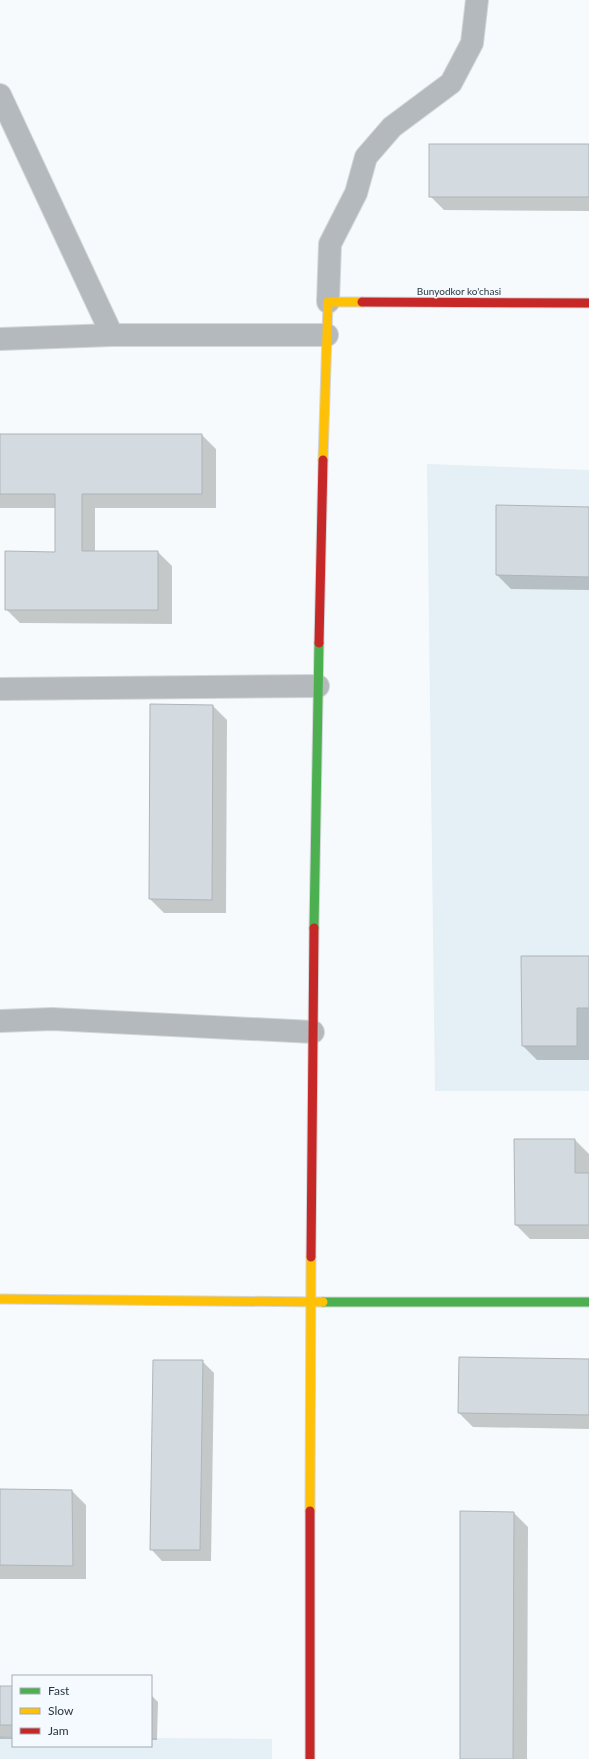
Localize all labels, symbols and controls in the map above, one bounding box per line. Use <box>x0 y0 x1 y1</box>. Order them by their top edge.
street label: Bunyodkor ko'chasi <box>417 285 501 297</box>
legend <box>12 1675 152 1747</box>
text: Fast <box>48 1683 70 1698</box>
text: Slow <box>48 1703 74 1718</box>
text: Jam <box>48 1723 69 1738</box>

